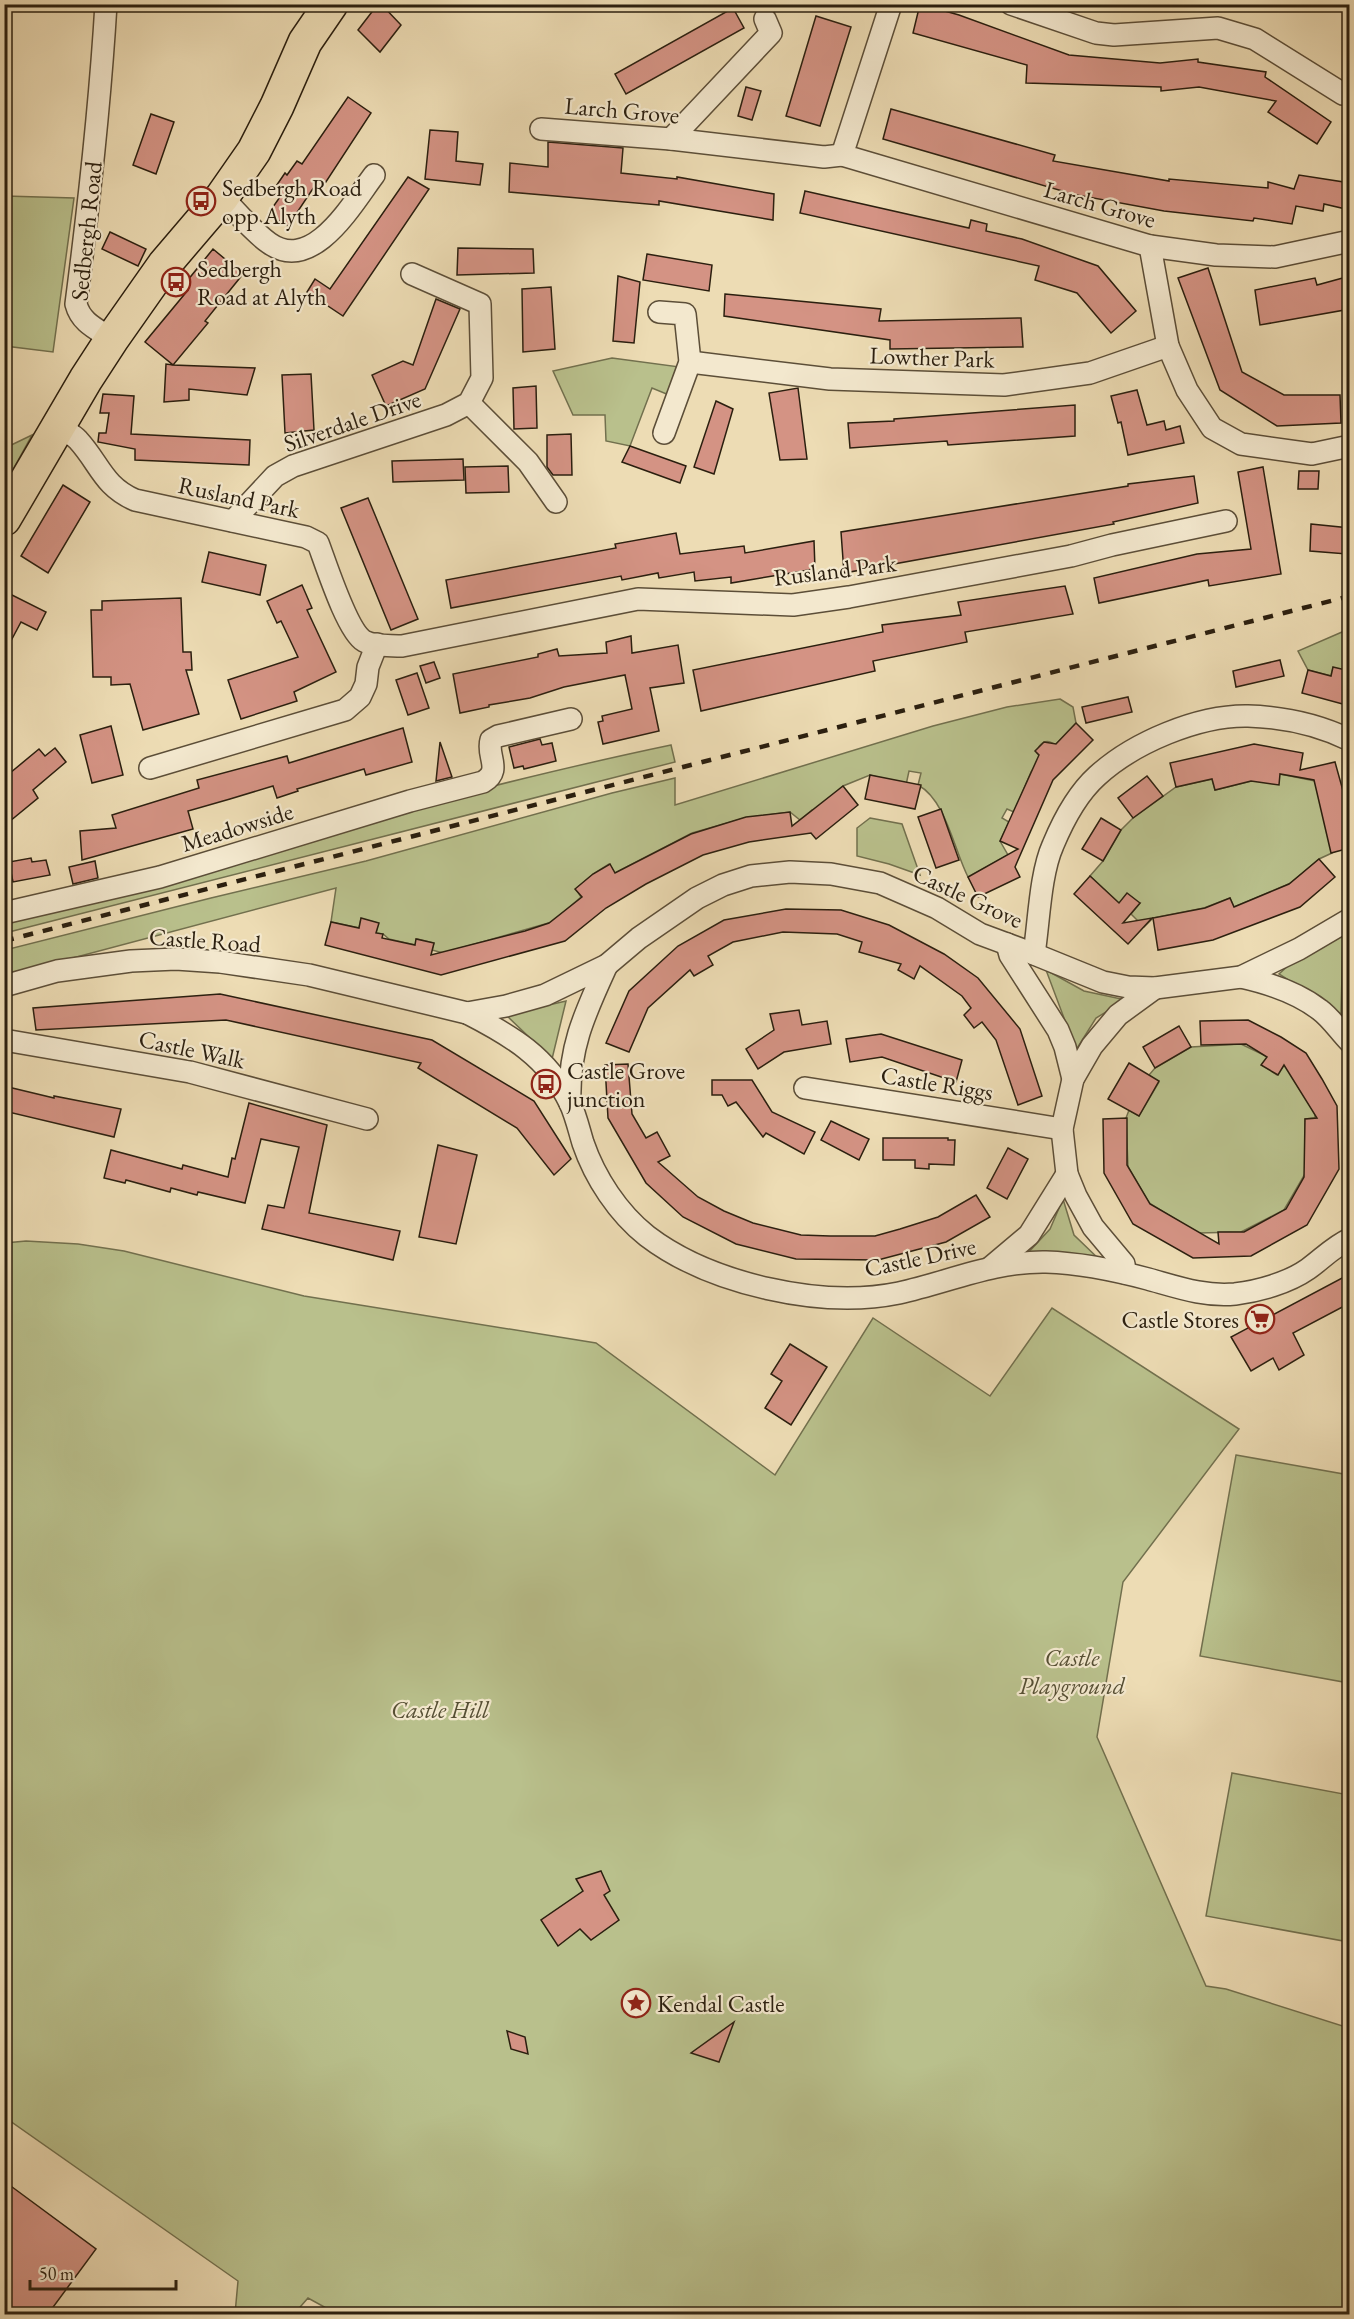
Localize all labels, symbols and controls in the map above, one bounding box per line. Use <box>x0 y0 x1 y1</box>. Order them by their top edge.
street label: Larch Grove <box>563 90 681 130</box>
street label: Sedbergh Road <box>63 159 109 302</box>
place label: Sedbergh Road opp Alyth <box>222 172 363 231</box>
street label: Larch Grove <box>1041 173 1159 235</box>
bus stop icon: Sedbergh Road opp Alyth <box>185 185 217 217</box>
place label: Sedbergh Road at Alyth <box>197 253 327 312</box>
bus stop icon: Sedbergh Road at Alyth <box>160 266 192 298</box>
street label: Lowther Park <box>869 339 996 375</box>
street label: Silverdale Drive <box>279 383 425 459</box>
street label: Rusland Park <box>175 469 303 525</box>
street label: Rusland Park <box>772 547 899 593</box>
street label: Meadowside <box>177 795 297 859</box>
street label: Castle Grove <box>908 857 1028 935</box>
street label: Castle Road <box>148 921 263 959</box>
street label: Castle Walk <box>136 1023 249 1076</box>
place label: Castle Grove junction <box>566 1055 685 1114</box>
street label: Castle Riggs <box>879 1059 995 1107</box>
bus stop icon: Castle Grove junction <box>530 1068 562 1100</box>
street label: Castle Drive <box>861 1230 979 1284</box>
supermarket icon: Castle Stores <box>1244 1303 1276 1335</box>
place label: Castle Stores <box>1121 1304 1239 1335</box>
park label: Castle Playground <box>1019 1642 1126 1701</box>
park label: Castle Hill <box>391 1694 490 1725</box>
place icon: Kendal Castle <box>620 1987 652 2019</box>
place label: Kendal Castle <box>657 1988 785 2019</box>
scale bar <box>30 2253 176 2291</box>
text: 50 m <box>39 2262 74 2285</box>

